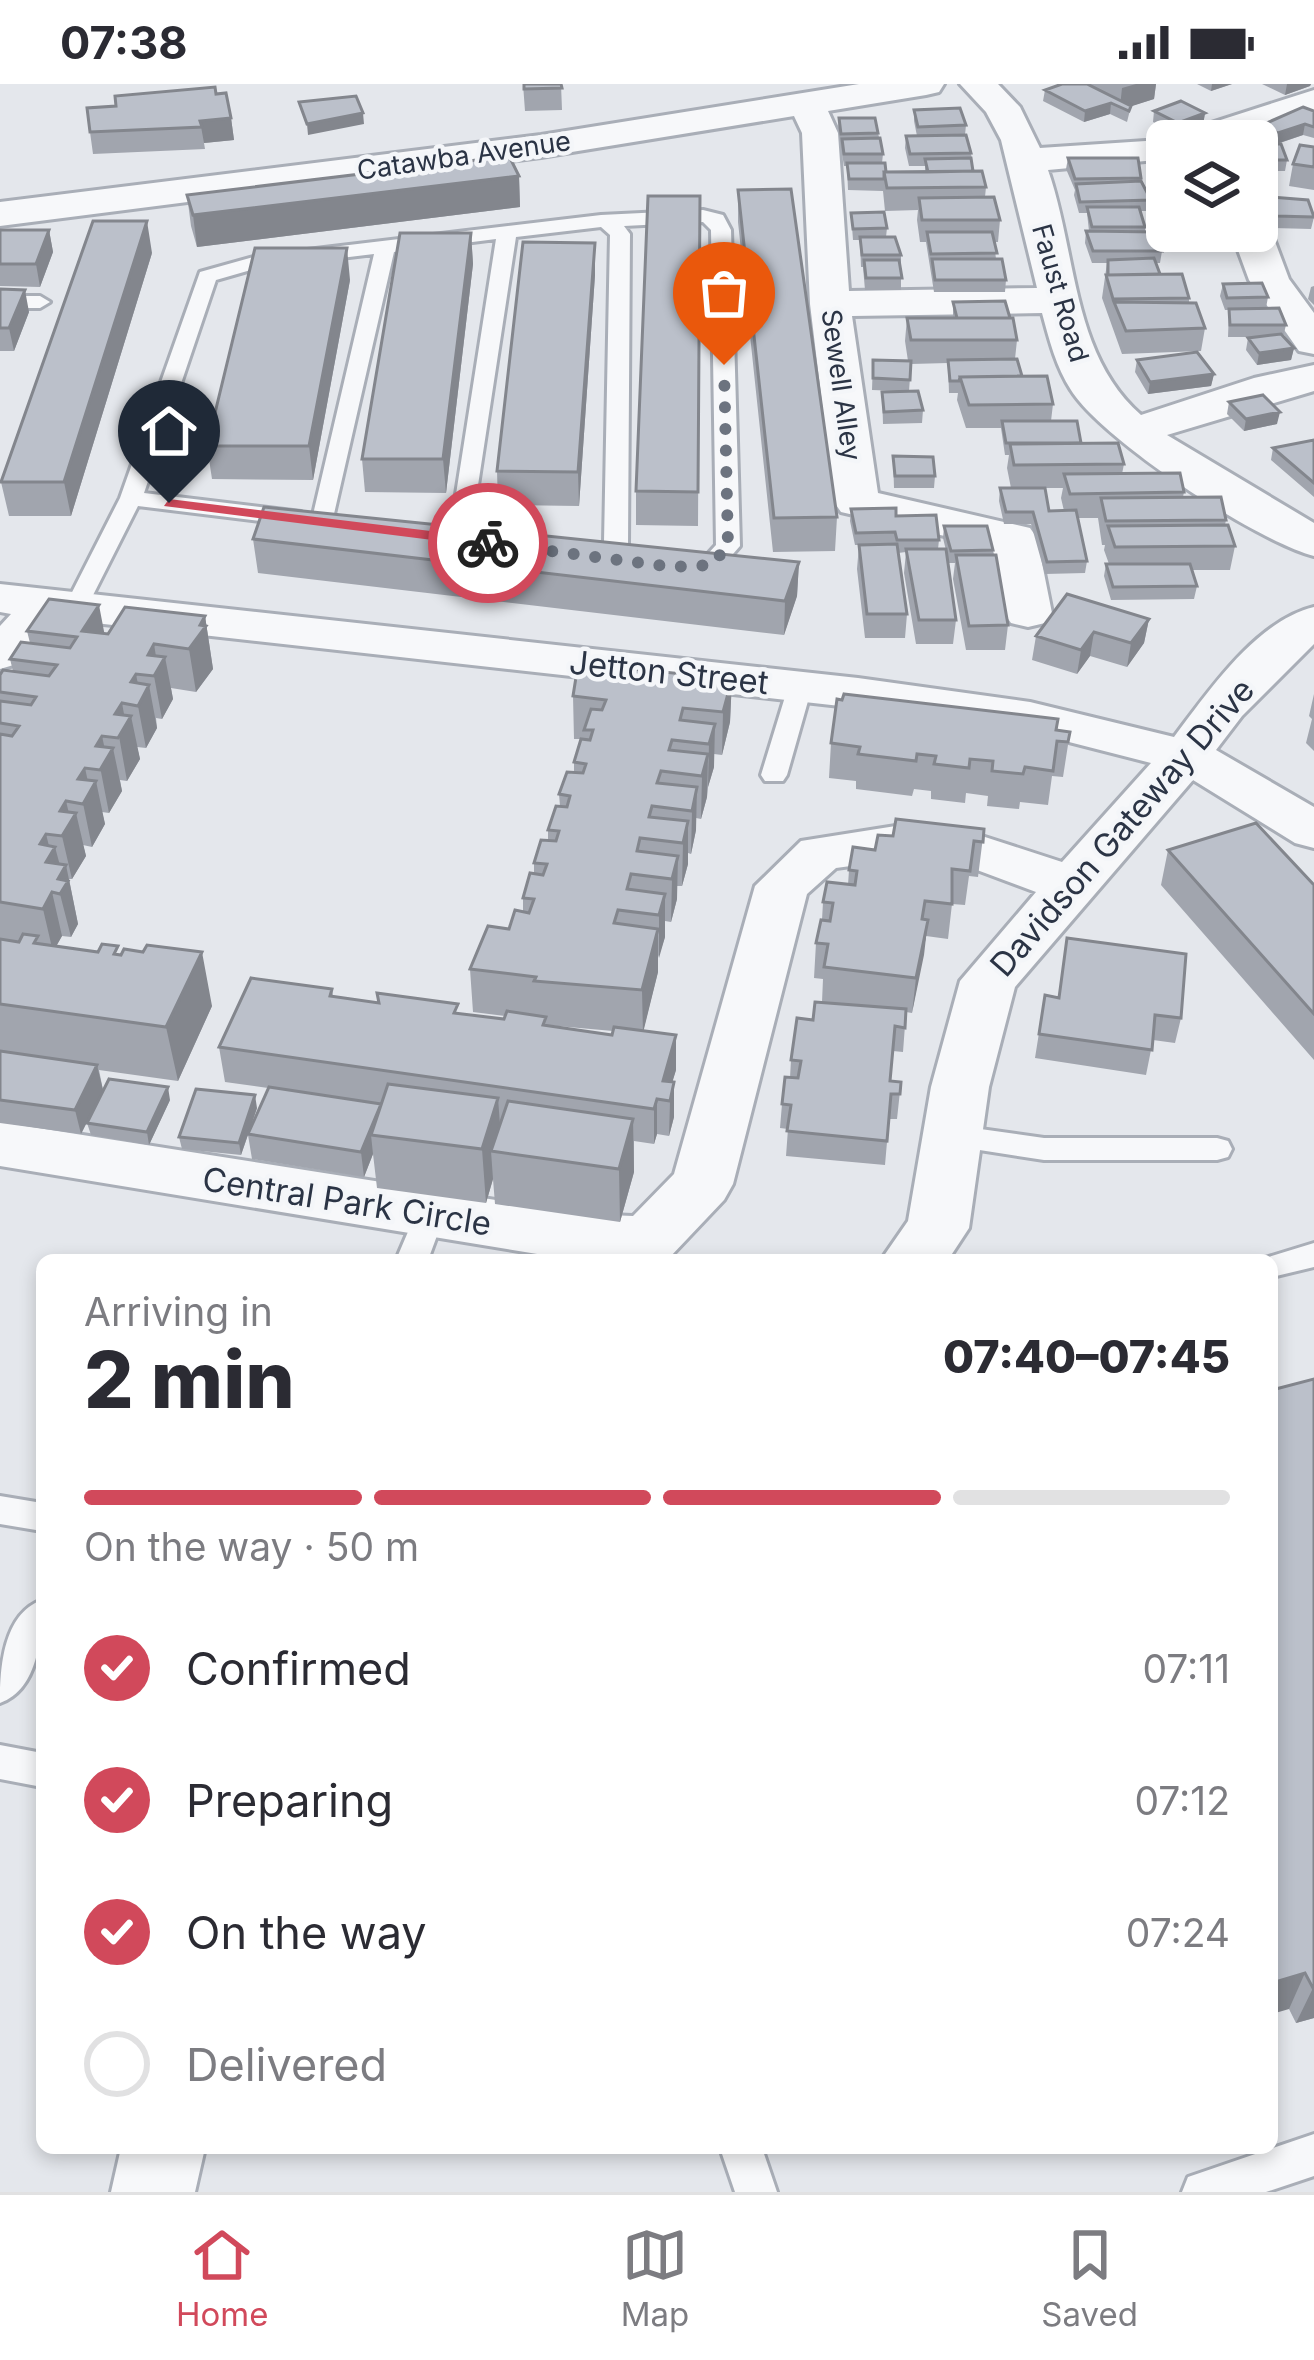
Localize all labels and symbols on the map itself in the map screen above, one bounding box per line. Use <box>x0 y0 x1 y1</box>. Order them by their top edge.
street label: Catawba Avenue <box>355 124 573 187</box>
street label: Faust Road <box>1025 220 1096 366</box>
pin <box>673 242 775 365</box>
street label: Sewell Alley <box>815 307 868 463</box>
pin <box>118 380 220 503</box>
courier <box>428 483 548 603</box>
street label: Jetton Street <box>567 642 771 702</box>
street label: Davidson Gateway Drive <box>982 670 1262 984</box>
street label: Central Park Circle <box>200 1158 494 1244</box>

